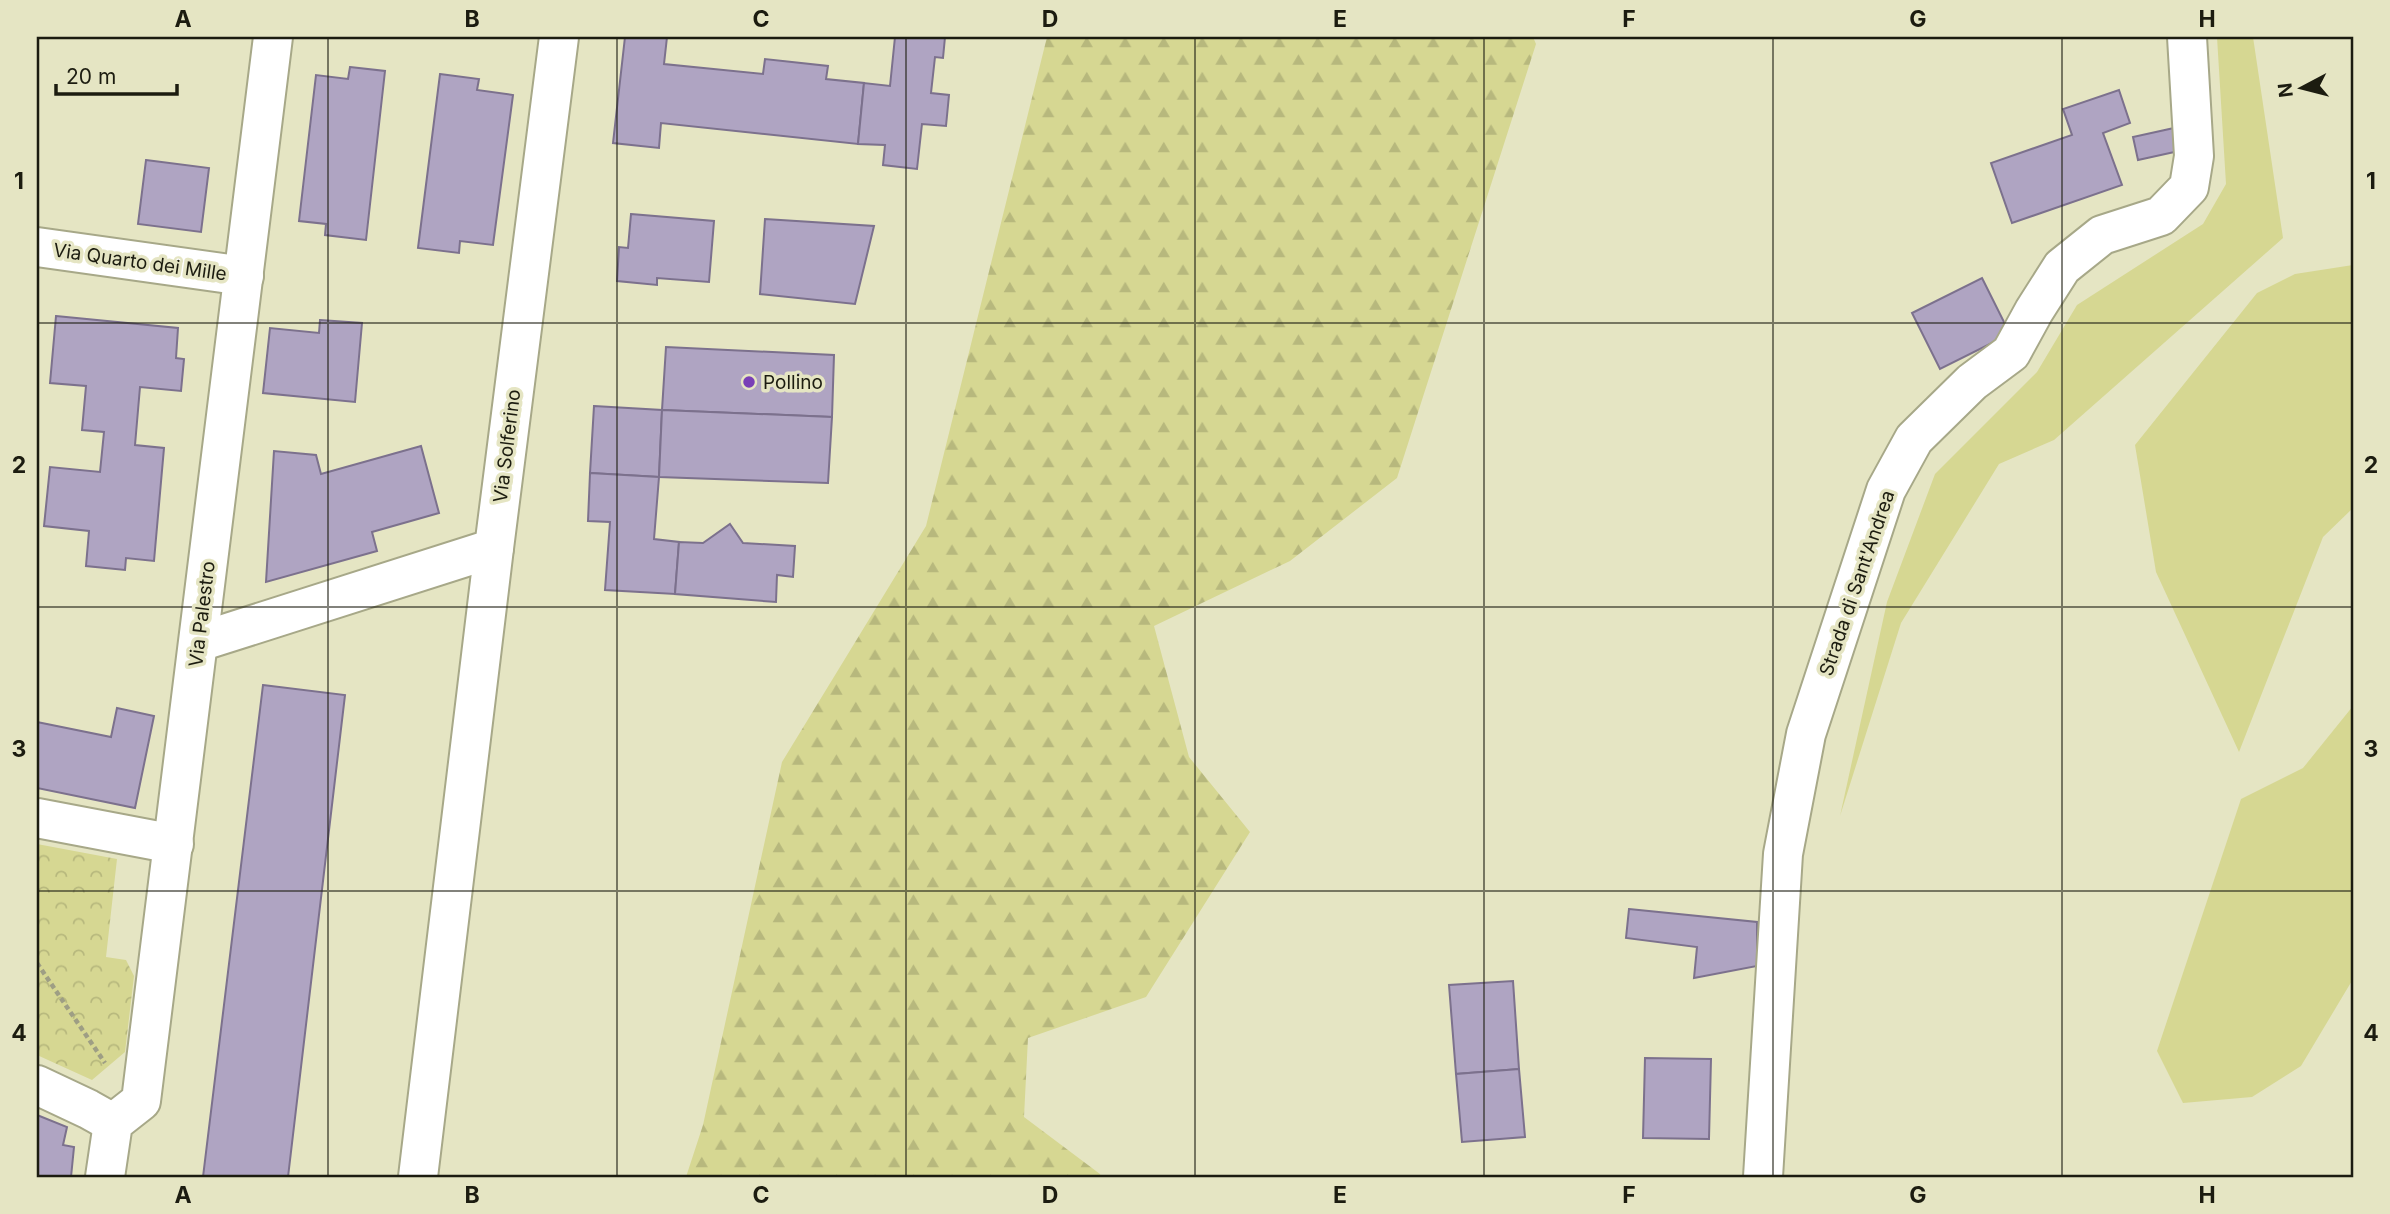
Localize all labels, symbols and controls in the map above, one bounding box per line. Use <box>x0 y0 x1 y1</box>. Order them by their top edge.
text: A <box>174 5 192 33</box>
text: B <box>464 5 480 33</box>
text: C <box>752 5 770 33</box>
text: D <box>1042 5 1058 33</box>
text: E <box>1333 5 1347 33</box>
text: F <box>1622 5 1636 33</box>
text: G <box>1909 5 1927 33</box>
text: H <box>2198 5 2216 33</box>
scale bar <box>56 52 177 96</box>
north arrow <box>2268 52 2338 122</box>
text: 20 m <box>66 64 116 89</box>
text: N <box>2273 81 2298 99</box>
text: 1 <box>14 167 24 195</box>
text: 1 <box>2366 167 2376 195</box>
street label: Via Quarto dei Mille <box>52 238 228 286</box>
place label: Pollino <box>763 371 823 394</box>
marker: Pollino <box>741 374 757 390</box>
street label: Via Solferino <box>489 388 525 504</box>
text: 2 <box>12 451 26 479</box>
text: 2 <box>2364 451 2378 479</box>
street label: Strada di Sant'Andrea <box>1814 487 1900 679</box>
street label: Via Palestro <box>184 560 220 668</box>
text: 3 <box>12 735 26 763</box>
text: 3 <box>2364 735 2378 763</box>
text: 4 <box>11 1019 27 1047</box>
text: 4 <box>2363 1019 2379 1047</box>
text: A <box>174 1181 192 1209</box>
text: B <box>464 1181 480 1209</box>
text: C <box>752 1181 770 1209</box>
text: D <box>1042 1181 1058 1209</box>
text: E <box>1333 1181 1347 1209</box>
text: F <box>1622 1181 1636 1209</box>
text: G <box>1909 1181 1927 1209</box>
text: H <box>2198 1181 2216 1209</box>

